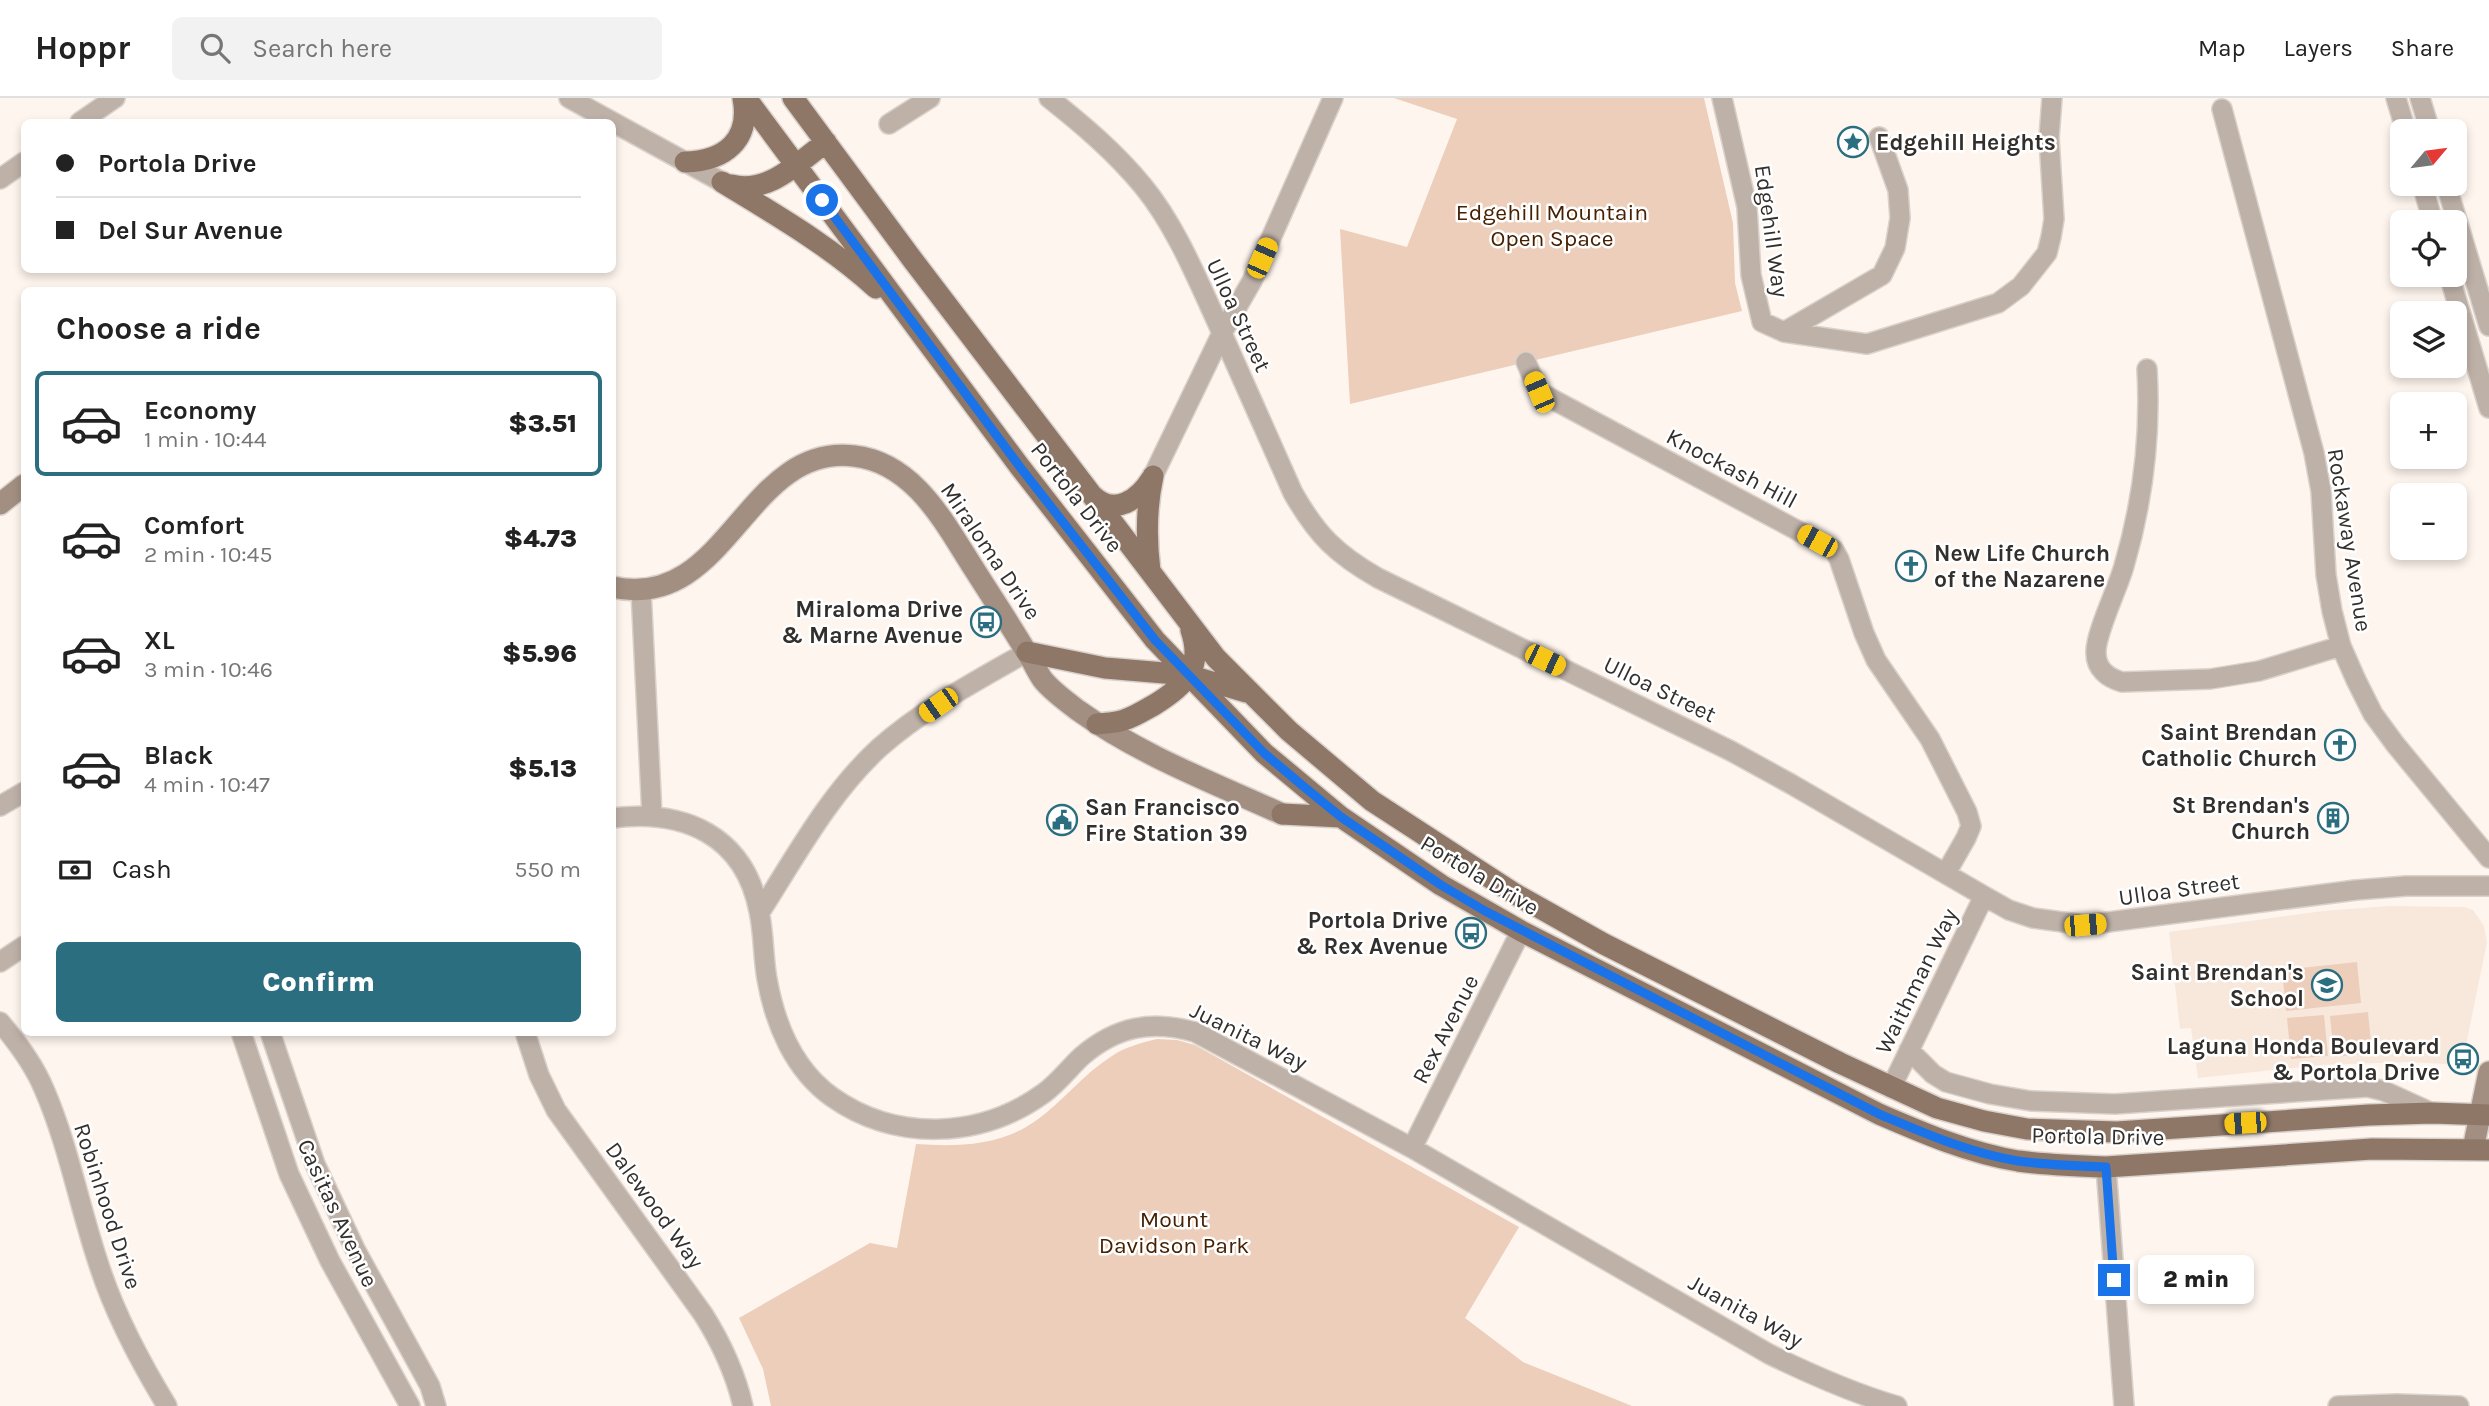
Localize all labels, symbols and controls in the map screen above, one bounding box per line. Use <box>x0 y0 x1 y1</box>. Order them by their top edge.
search box <box>172 17 662 80</box>
text: Hoppr <box>35 29 130 67</box>
icon: search <box>196 29 234 67</box>
text: Search here <box>252 33 392 64</box>
text: Map <box>2198 34 2246 62</box>
text: Layers <box>2284 34 2353 62</box>
text: Share <box>2391 34 2454 62</box>
north arrow <box>2390 119 2468 196</box>
map controls <box>2390 119 2467 560</box>
place icon: Edgehill Heights <box>1836 125 1870 159</box>
place label: Edgehill Heights <box>1876 129 2056 156</box>
text: Portola Drive <box>98 148 257 179</box>
street label: Edgehill Way <box>1749 163 1794 299</box>
route start <box>806 184 838 216</box>
park label: Edgehill Mountain Open Space <box>1456 199 1648 252</box>
button: locate <box>2390 210 2467 287</box>
text: Del Sur Avenue <box>98 215 283 246</box>
car <box>1244 235 1281 281</box>
street label: Ulloa Street <box>1201 254 1277 376</box>
button: layers <box>2390 301 2467 378</box>
text: Choose a ride <box>56 310 261 347</box>
car <box>1522 369 1557 415</box>
icon: car <box>60 392 123 455</box>
button: + <box>2390 392 2467 469</box>
text: Economy <box>144 395 256 426</box>
text: $3.51 <box>508 408 577 439</box>
street label: Knockash Hill <box>1662 423 1802 514</box>
text: 1 min · 10:44 <box>144 426 267 453</box>
street label: Portola Drive <box>1025 437 1128 558</box>
street label: Rockaway Avenue <box>2322 446 2377 634</box>
street label: Miraloma Drive <box>935 478 1046 625</box>
button: − <box>2390 483 2467 560</box>
icon: car <box>60 507 123 570</box>
text: Comfort <box>144 510 245 541</box>
car <box>1794 522 1841 560</box>
text: $4.73 <box>504 523 577 554</box>
place label: New Life Church of the Nazarene <box>1934 540 2110 593</box>
text: 2 min · 10:45 <box>144 541 272 568</box>
church icon: New Life Church of the Nazarene <box>1894 549 1928 583</box>
place label: Miraloma Drive & Marne Avenue <box>781 596 963 649</box>
bus stop icon: Miraloma Drive & Marne Avenue <box>969 605 1003 639</box>
icon: car <box>60 622 123 685</box>
text: XL <box>144 625 175 656</box>
text: $5.96 <box>502 638 577 669</box>
car <box>1522 641 1569 679</box>
street label: Ulloa Street <box>1599 651 1721 728</box>
text: 3 min · 10:46 <box>144 656 273 683</box>
car <box>915 684 962 726</box>
place label: Saint Brendan Catholic Church <box>2141 719 2317 772</box>
church icon: Saint Brendan Catholic Church <box>2323 728 2357 762</box>
icon: car <box>60 737 123 800</box>
text: Black <box>144 740 213 771</box>
text: $5.13 <box>508 753 577 784</box>
text: 4 min · 10:47 <box>144 771 270 798</box>
place label: St Brendan's Church <box>2172 792 2310 845</box>
place label: San Francisco Fire Station 39 <box>1085 794 1247 847</box>
building icon: St Brendan's Church <box>2316 801 2350 835</box>
public building icon: San Francisco Fire Station 39 <box>1045 803 1079 837</box>
street label: Portola Drive <box>1416 830 1544 921</box>
icon: cash <box>56 851 94 889</box>
text: Cash <box>112 854 172 885</box>
text: 550 m <box>514 856 581 883</box>
street label: Ulloa Street <box>2117 868 2242 911</box>
street label: Waithman Way <box>1870 904 1963 1058</box>
place label: Portola Drive & Rex Avenue <box>1295 907 1448 960</box>
car <box>2064 913 2107 937</box>
bus stop icon: Portola Drive & Rex Avenue <box>1454 916 1488 950</box>
button: Confirm <box>56 942 581 1022</box>
place label: Saint Brendan's School <box>2131 959 2304 1012</box>
school or university icon: Saint Brendan's School <box>2310 968 2344 1002</box>
street label: Rex Avenue <box>1406 970 1484 1088</box>
street label: Juanita Way <box>1186 997 1312 1076</box>
place label: Laguna Honda Boulevard & Portola Drive <box>2167 1033 2440 1086</box>
bus stop icon: Laguna Honda Boulevard & Portola Drive <box>2446 1042 2480 1076</box>
car <box>2224 1111 2267 1135</box>
street label: Robinhood Drive <box>68 1120 147 1293</box>
street label: Portola Drive <box>2031 1122 2165 1151</box>
street label: Casitas Avenue <box>291 1135 384 1292</box>
street label: Dalewood Way <box>600 1137 710 1274</box>
park label: Mount Davidson Park <box>1099 1206 1249 1259</box>
callout: 2 min <box>2138 1256 2254 1304</box>
route end <box>2098 1264 2130 1296</box>
text: 2 min <box>2163 1266 2229 1293</box>
street label: Juanita Way <box>1684 1269 1808 1354</box>

